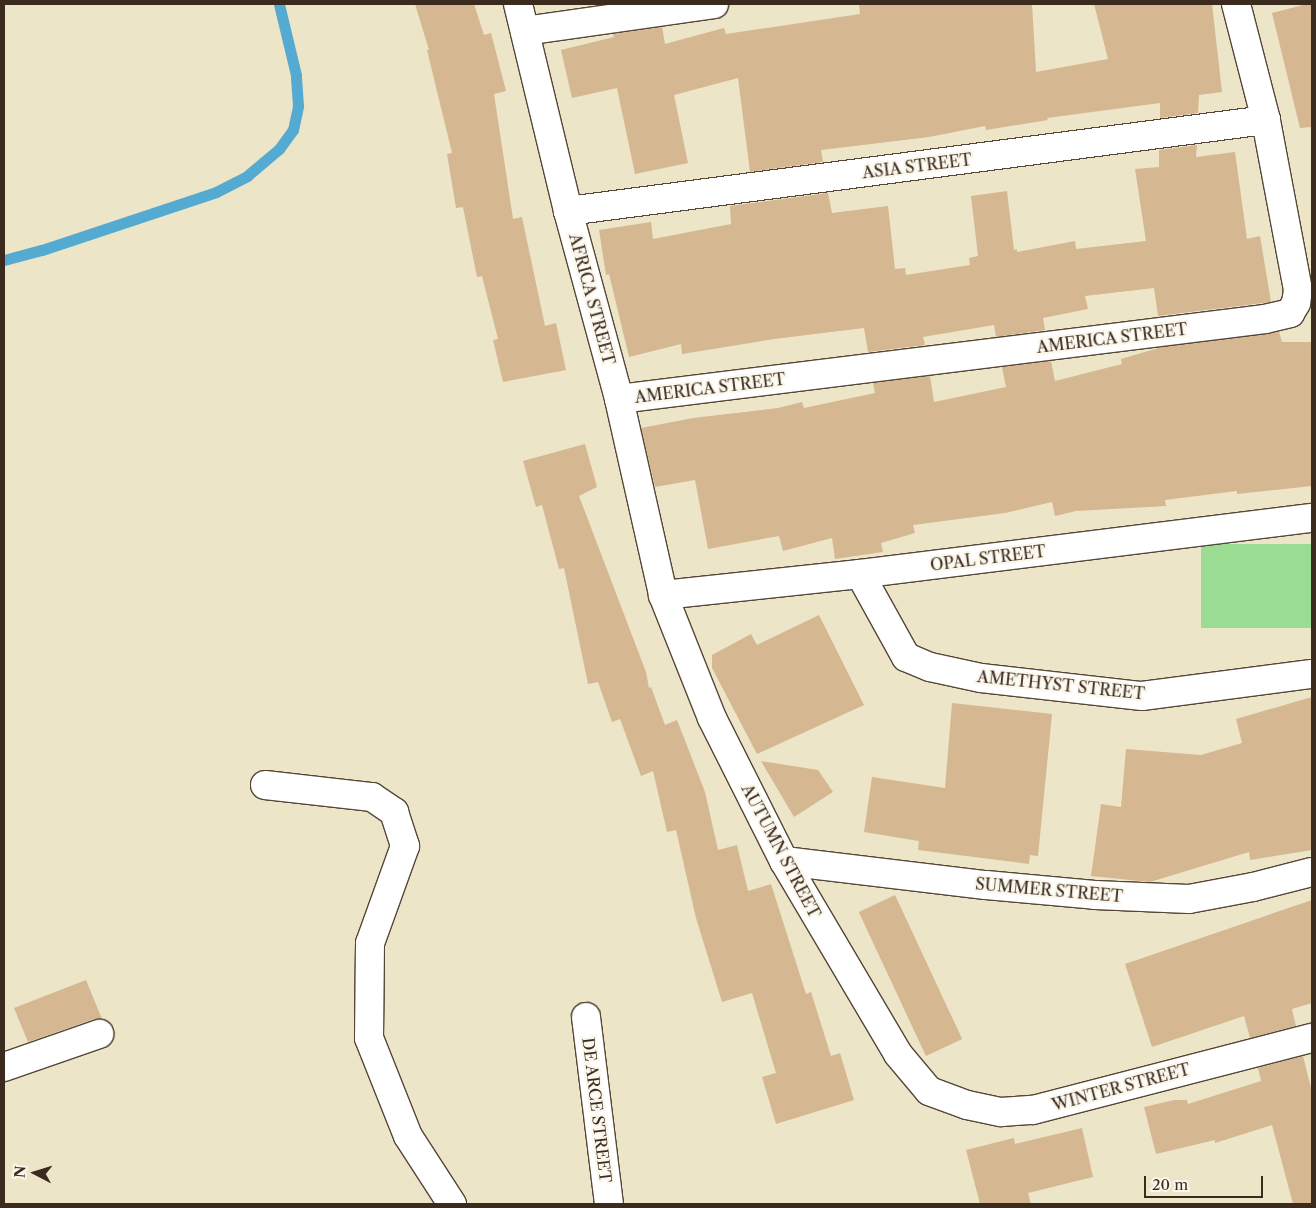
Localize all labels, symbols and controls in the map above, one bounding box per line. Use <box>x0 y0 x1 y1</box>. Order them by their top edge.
street label: ASIA STREET <box>861 150 973 182</box>
street label: AFRICA STREET <box>565 231 619 367</box>
street label: AMERICA STREET <box>1035 319 1189 357</box>
street label: AMERICA STREET <box>633 369 787 407</box>
street label: OPAL STREET <box>929 541 1047 575</box>
street label: AMETHYST STREET <box>976 667 1146 703</box>
street label: AUTUMN STREET <box>738 781 824 921</box>
street label: SUMMER STREET <box>974 874 1124 906</box>
street label: DE ARCE STREET <box>579 1036 615 1184</box>
street label: WINTER STREET <box>1049 1059 1193 1115</box>
north arrow <box>10 1148 60 1198</box>
text: N <box>11 1165 30 1179</box>
scale bar <box>1146 1166 1265 1198</box>
text: 20 m <box>1152 1175 1188 1194</box>

